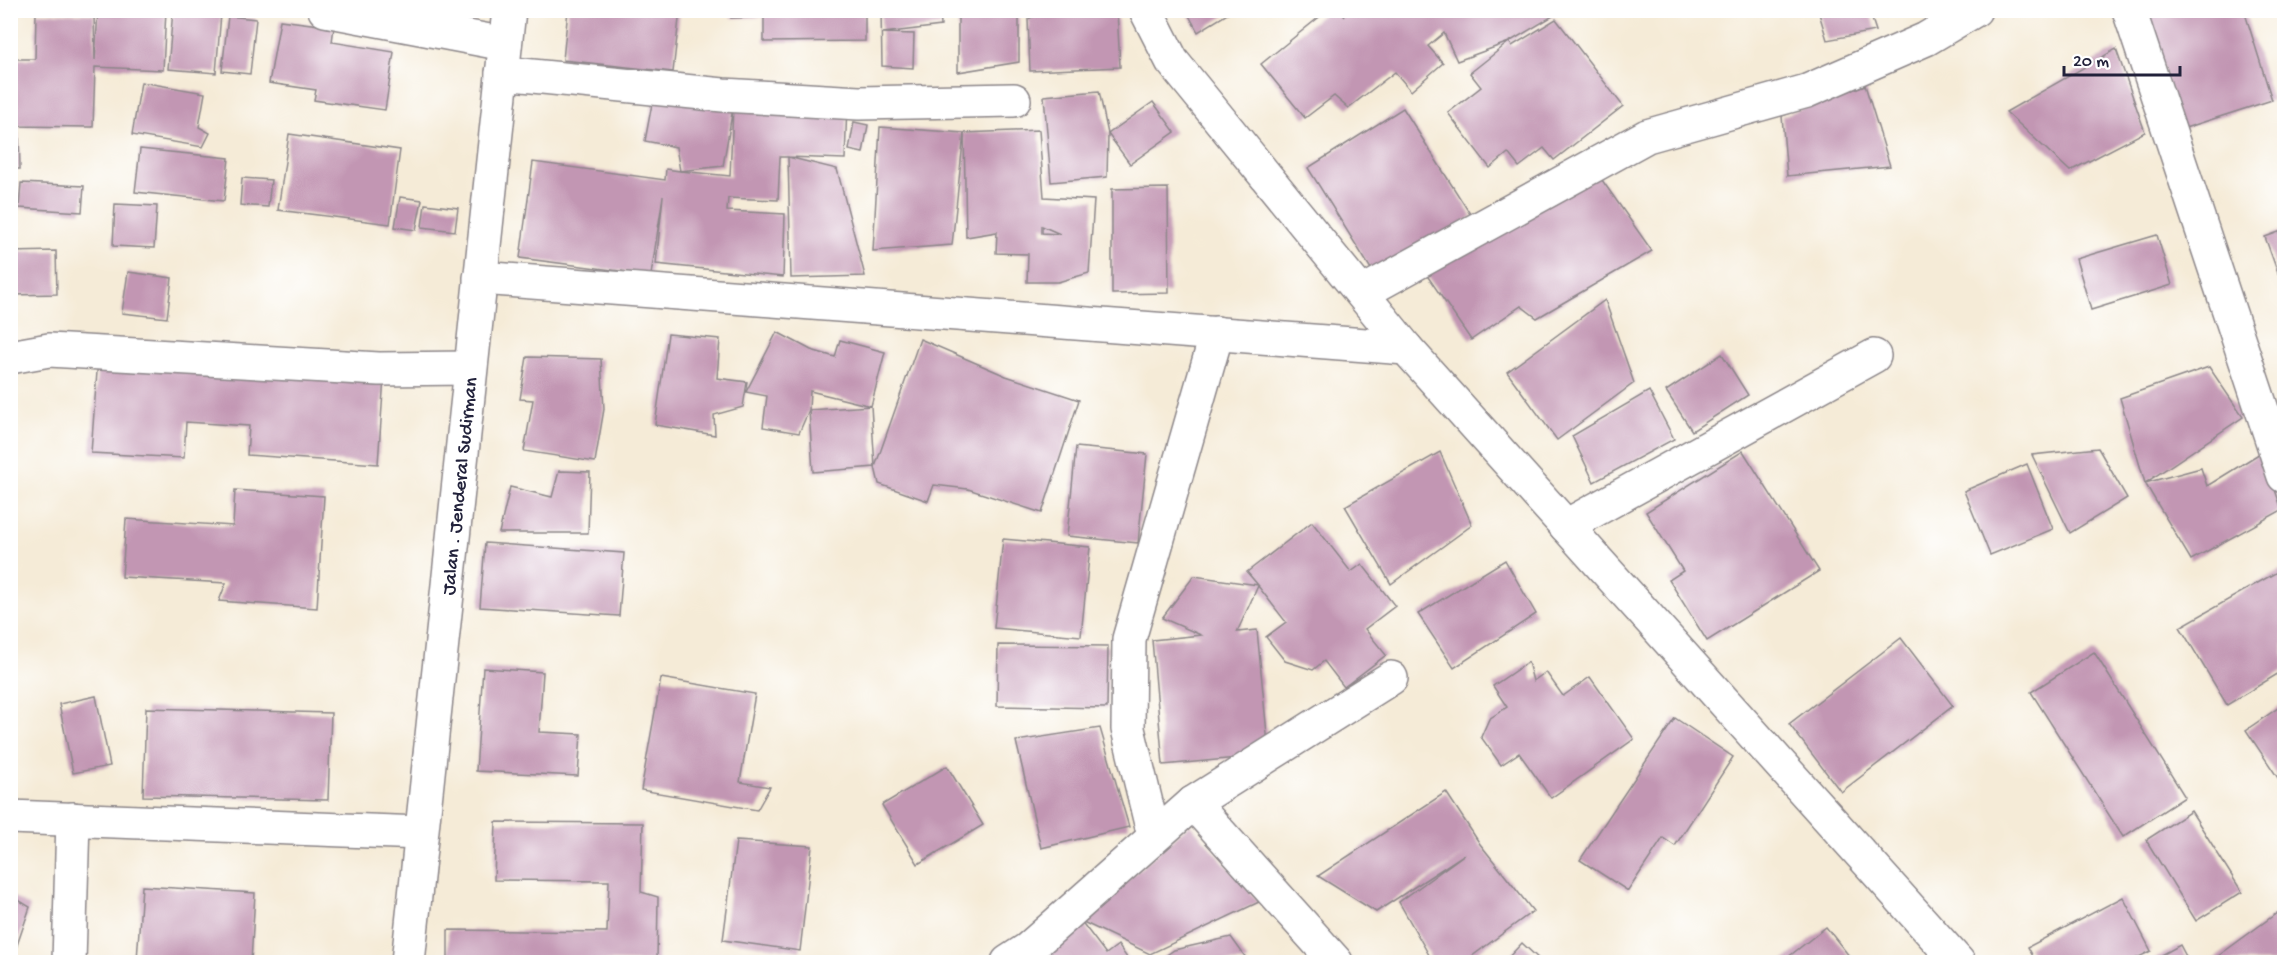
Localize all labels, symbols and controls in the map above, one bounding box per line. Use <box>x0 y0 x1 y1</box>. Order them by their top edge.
scale bar <box>2064 39 2180 77</box>
text: 20 m <box>2073 52 2109 73</box>
street label: Jalan . Jenderal Sudirman <box>439 376 484 596</box>

